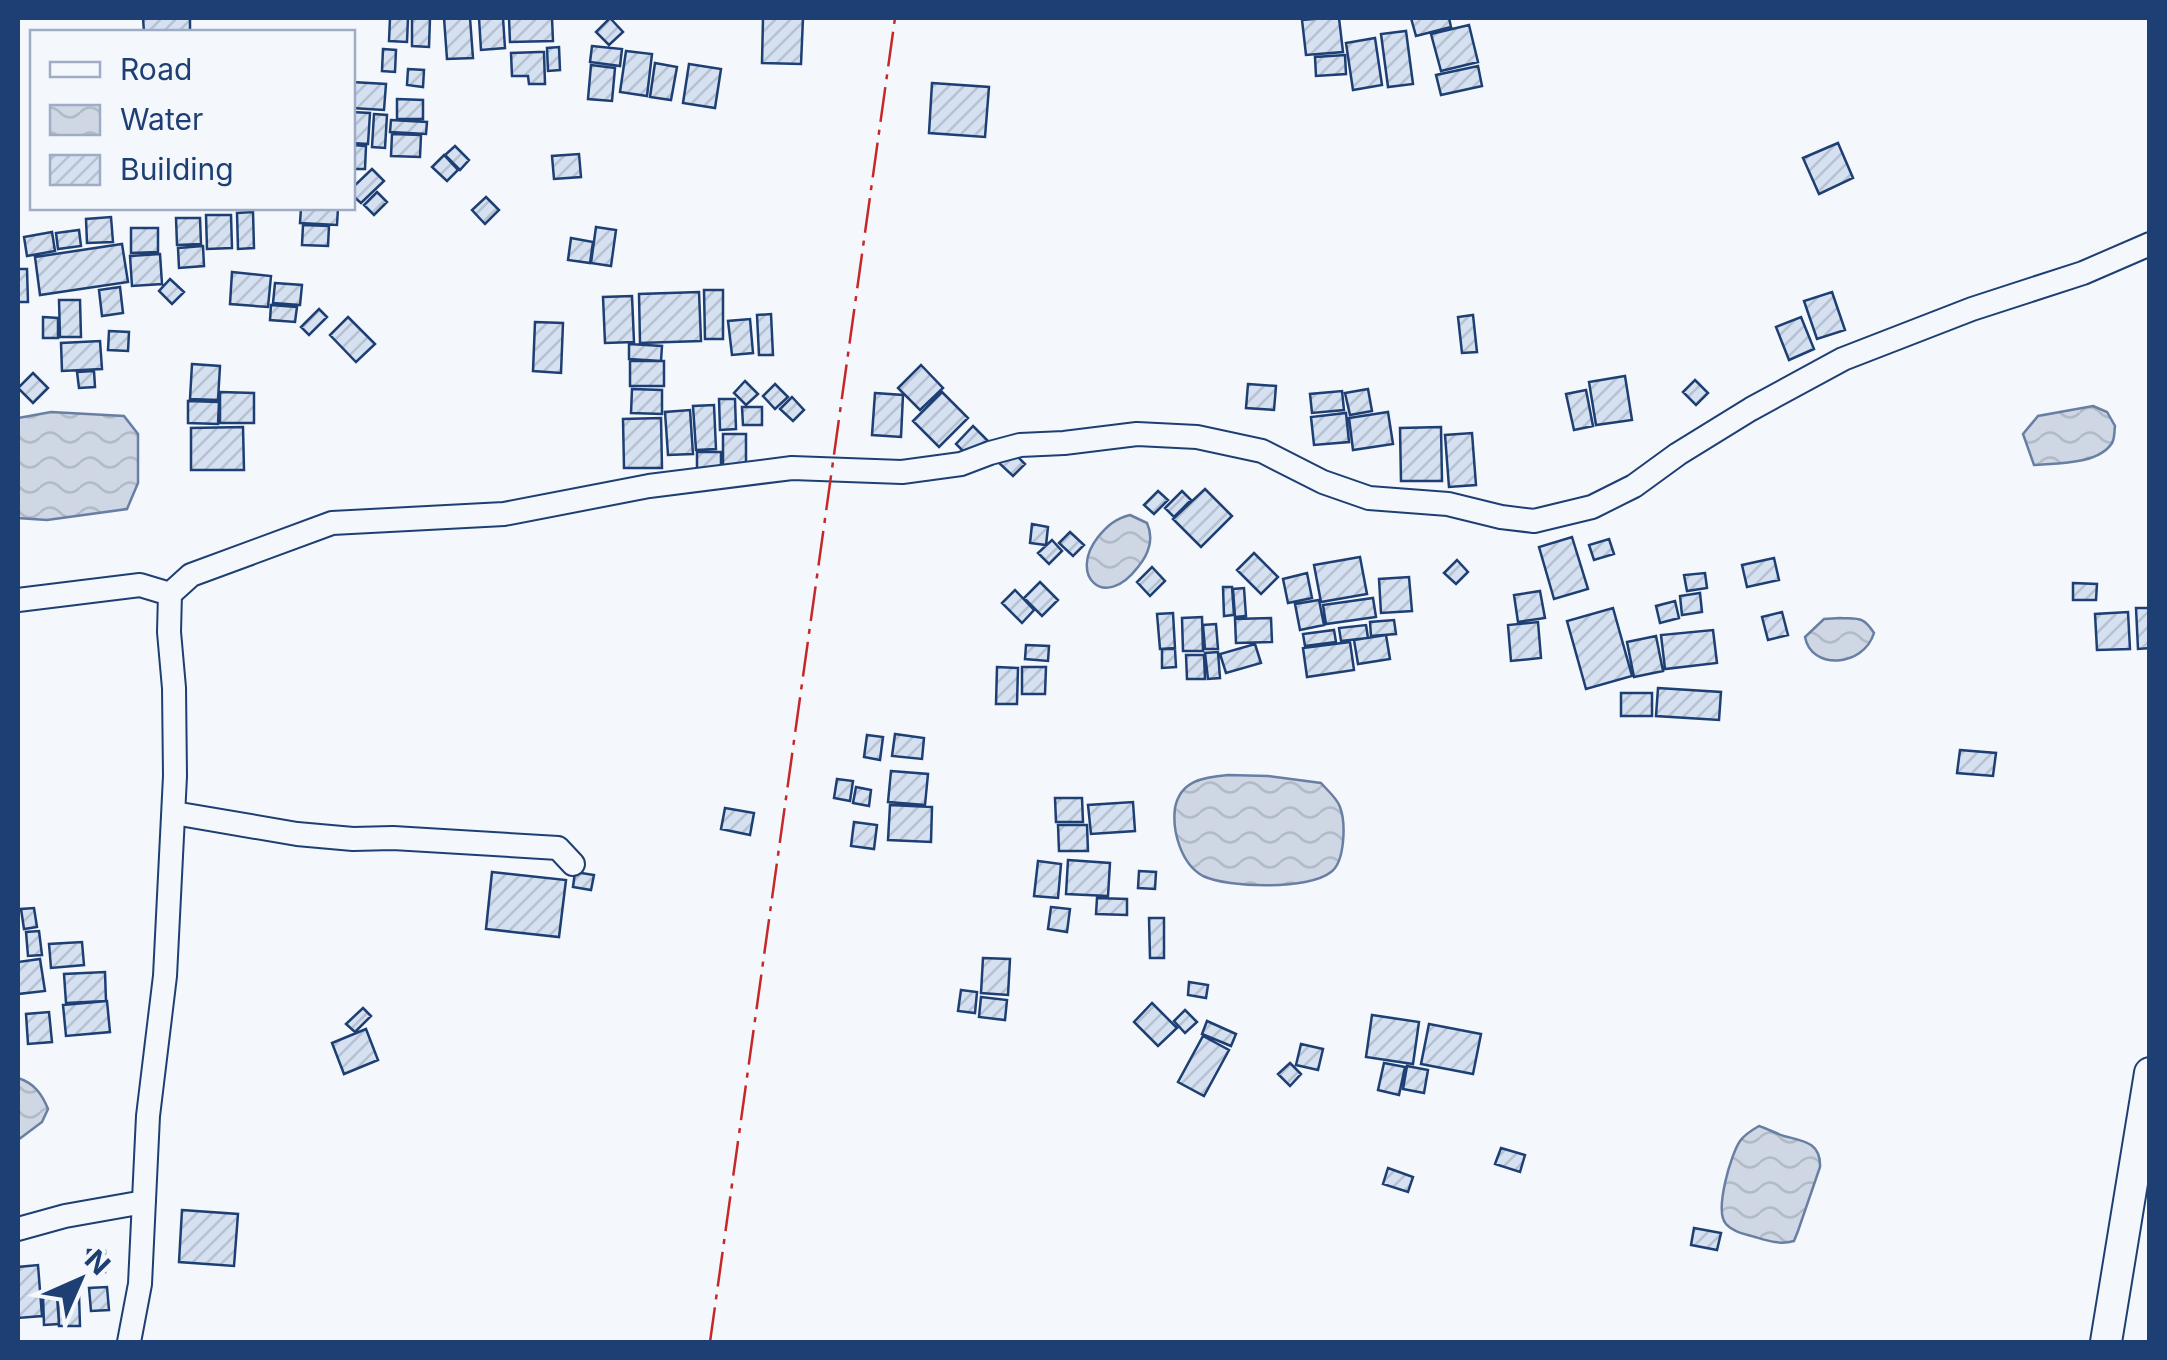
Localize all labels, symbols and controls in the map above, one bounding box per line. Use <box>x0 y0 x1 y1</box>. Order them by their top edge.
legend <box>30 30 355 210</box>
text: Road <box>120 51 192 87</box>
text: Water <box>120 101 203 137</box>
text: Building <box>120 151 234 187</box>
north arrow <box>30 1230 130 1330</box>
text: N <box>78 1243 117 1282</box>

